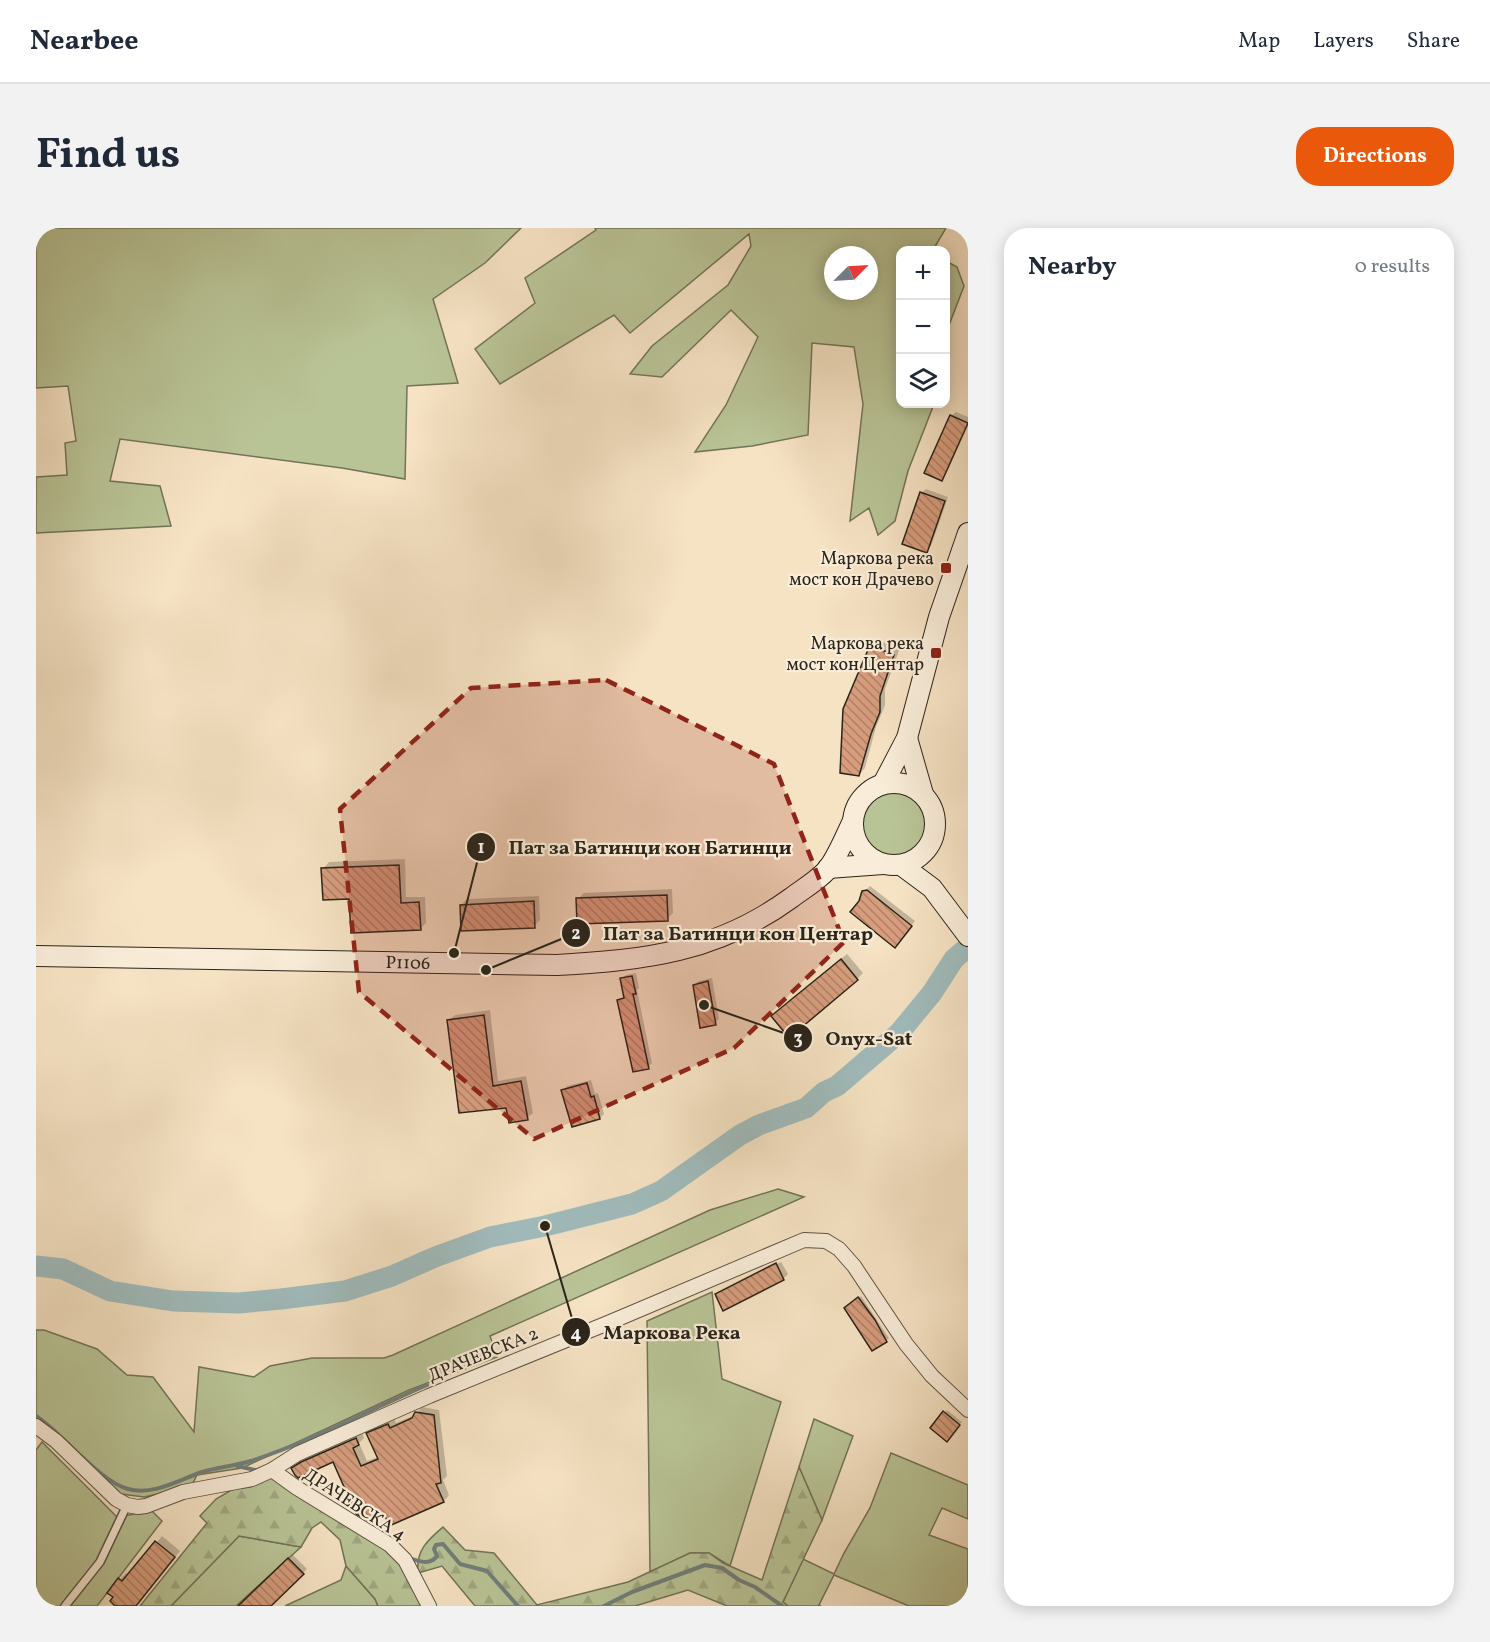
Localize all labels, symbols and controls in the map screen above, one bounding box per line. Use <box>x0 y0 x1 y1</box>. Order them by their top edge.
text: Nearbee <box>30 22 139 61</box>
text: Map <box>1238 27 1280 56</box>
text: Layers <box>1313 27 1374 56</box>
text: Share <box>1407 27 1460 56</box>
text: Find us <box>36 127 180 186</box>
button: Directions <box>1296 127 1454 186</box>
north arrow <box>824 246 878 300</box>
map controls <box>896 246 950 408</box>
button: + <box>896 246 950 300</box>
text: Nearby <box>1028 249 1117 285</box>
text: 0 results <box>1355 253 1430 281</box>
button: − <box>896 300 950 354</box>
button: layers <box>896 354 950 408</box>
place label: Маркова река мост кон Драчево <box>789 547 934 593</box>
marker: Маркова река мост кон Драчево <box>939 561 953 575</box>
place label: Маркова река мост кон Центар <box>787 632 924 678</box>
marker: Маркова река мост кон Центар <box>929 646 943 660</box>
callout: Пат за Батинци кон Батинци <box>466 828 803 866</box>
text: Пат за Батинци кон Батинци <box>508 835 792 863</box>
text: 1 <box>477 836 485 861</box>
callout: Пат за Батинци кон Центар <box>561 914 885 952</box>
text: Пат за Батинци кон Центар <box>603 921 873 949</box>
text: 2 <box>571 922 581 947</box>
street label: P1106 <box>385 951 430 977</box>
callout: Onyx-Sat <box>783 1019 924 1057</box>
text: Onyx-Sat <box>826 1026 913 1054</box>
text: 3 <box>793 1027 803 1052</box>
callout: Маркова Река <box>561 1313 752 1351</box>
text: Маркова Река <box>603 1320 741 1348</box>
street label: ДРАЧЕВСКА 2 <box>425 1322 542 1389</box>
text: 4 <box>571 1322 582 1347</box>
street label: ДРАЧЕВСКА 4 <box>298 1463 410 1548</box>

